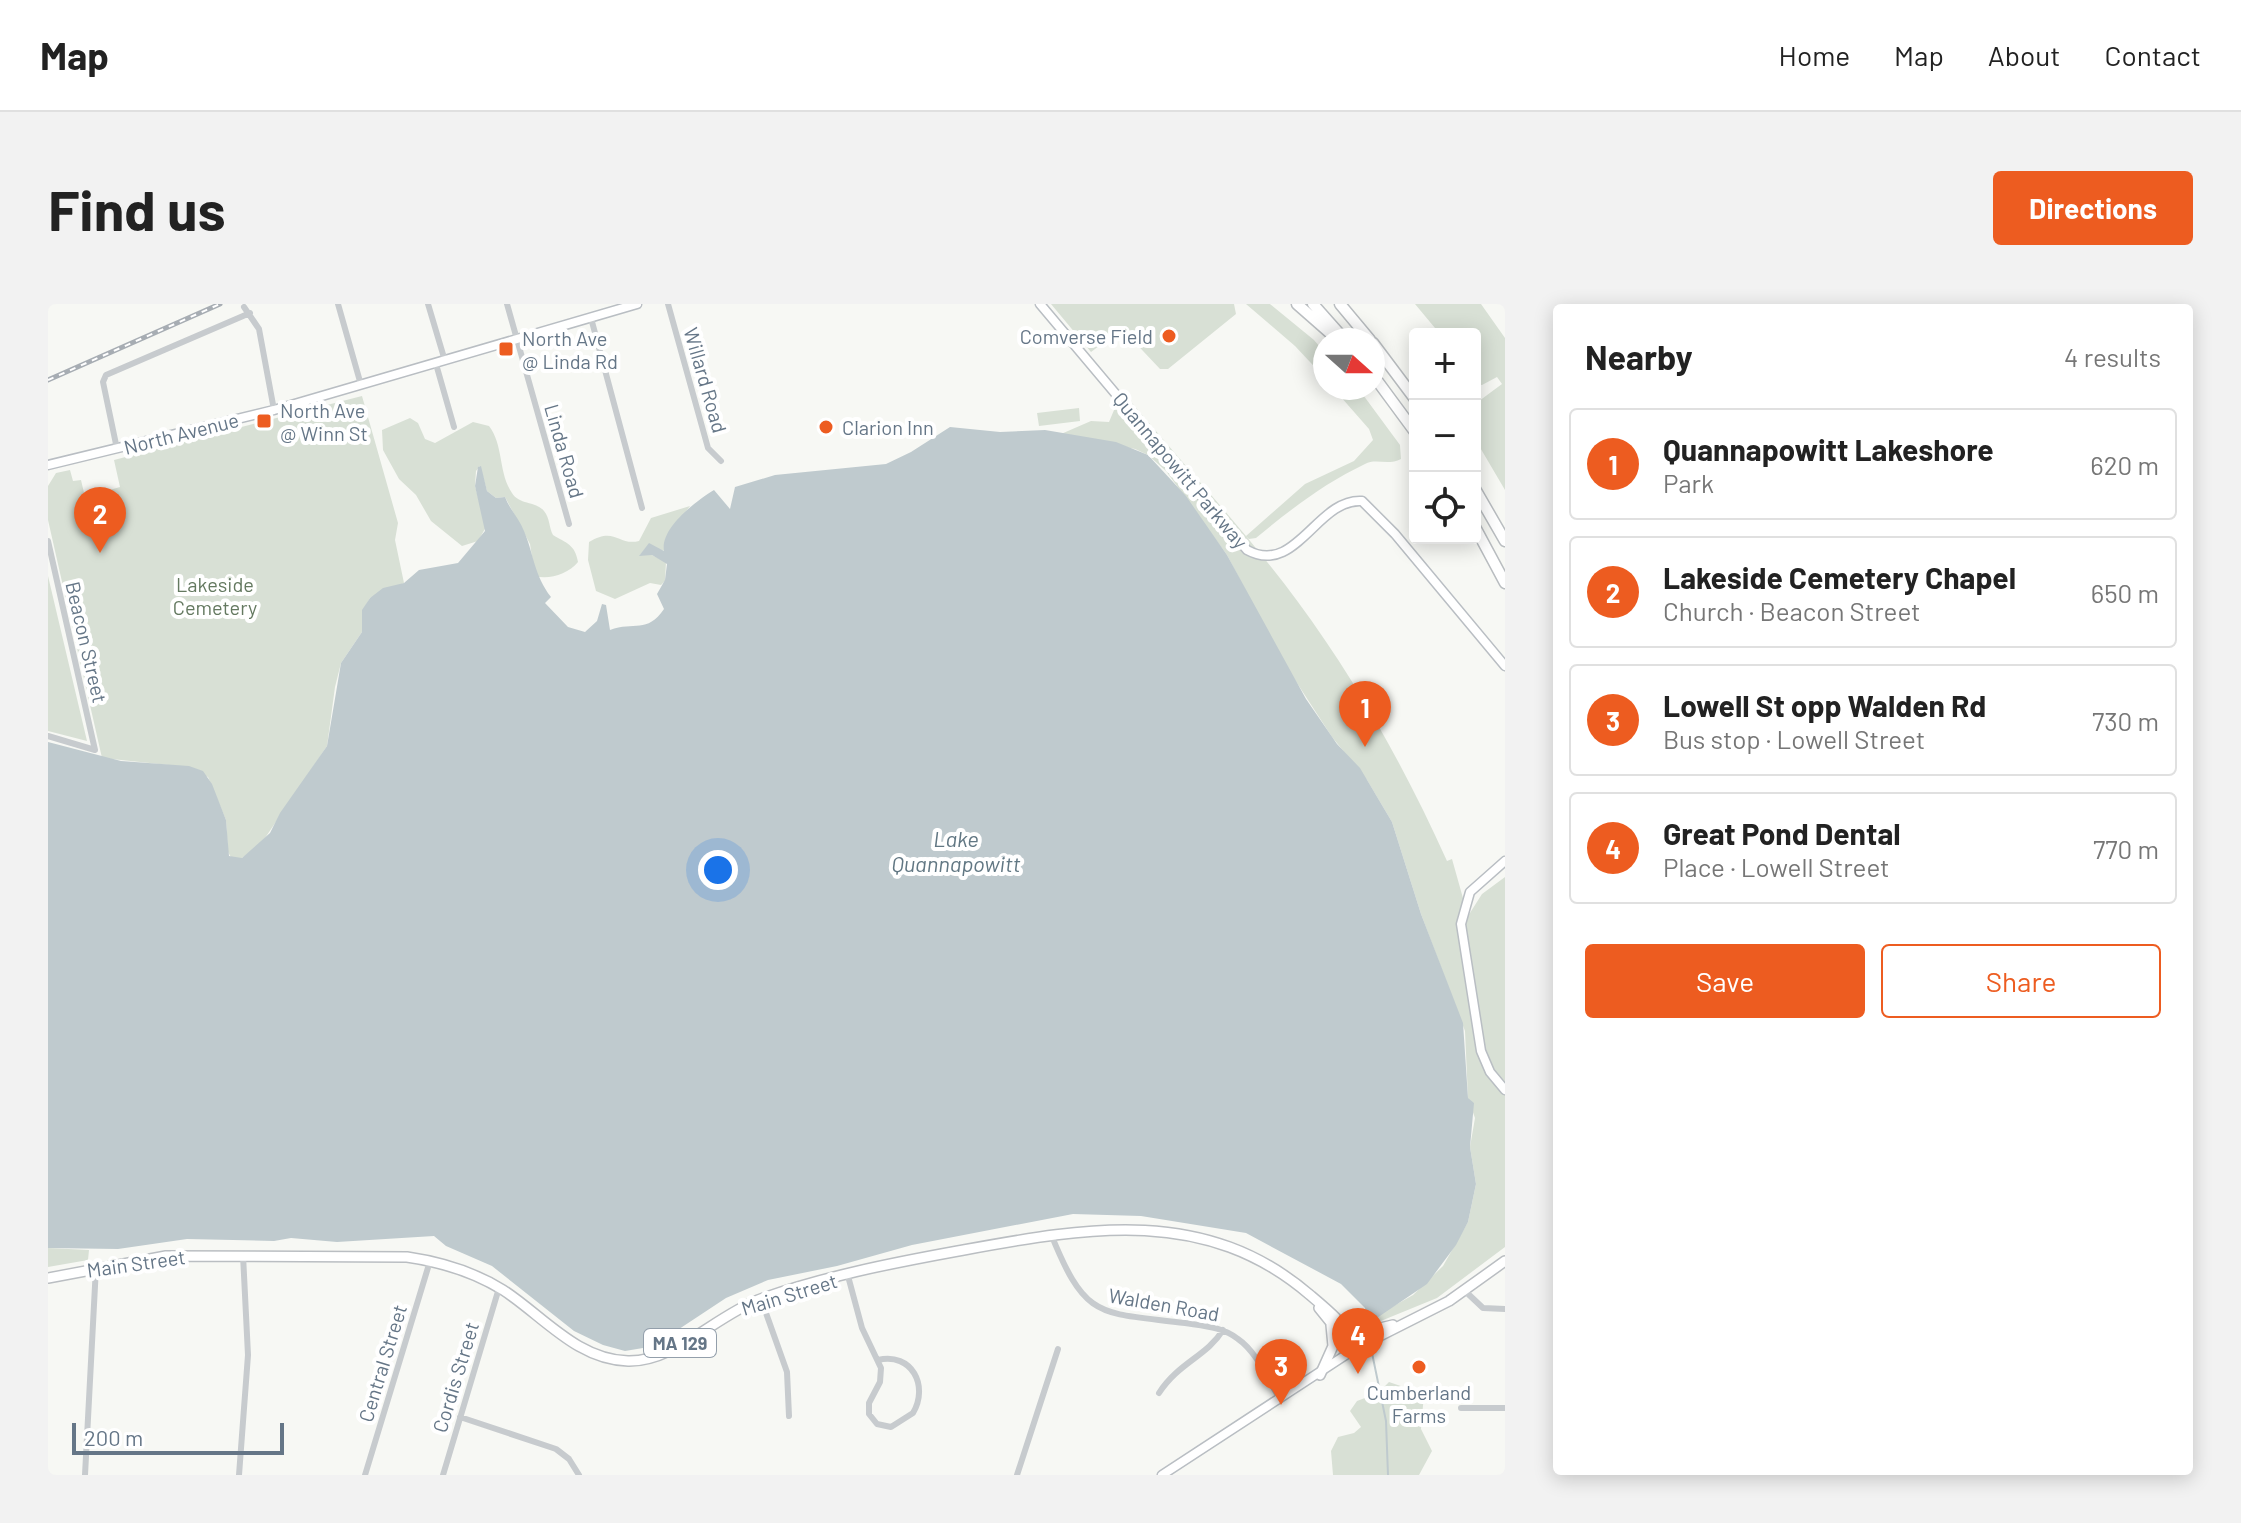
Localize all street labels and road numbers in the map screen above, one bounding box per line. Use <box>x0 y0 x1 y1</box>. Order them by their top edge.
street label: Willard Road <box>680 325 732 435</box>
street label: Quannapowitt Parkway <box>1109 387 1253 553</box>
street label: Linda Road <box>540 401 590 501</box>
street label: North Avenue <box>121 407 241 459</box>
street label: Beacon Street <box>61 579 113 705</box>
street label: Main Street <box>85 1244 187 1282</box>
street label: Main Street <box>738 1268 840 1320</box>
street label: Walden Road <box>1107 1282 1221 1326</box>
street label: Central Street <box>353 1301 411 1425</box>
street label: Cordis Street <box>427 1319 483 1435</box>
road number: MA 129 <box>644 1329 716 1357</box>

